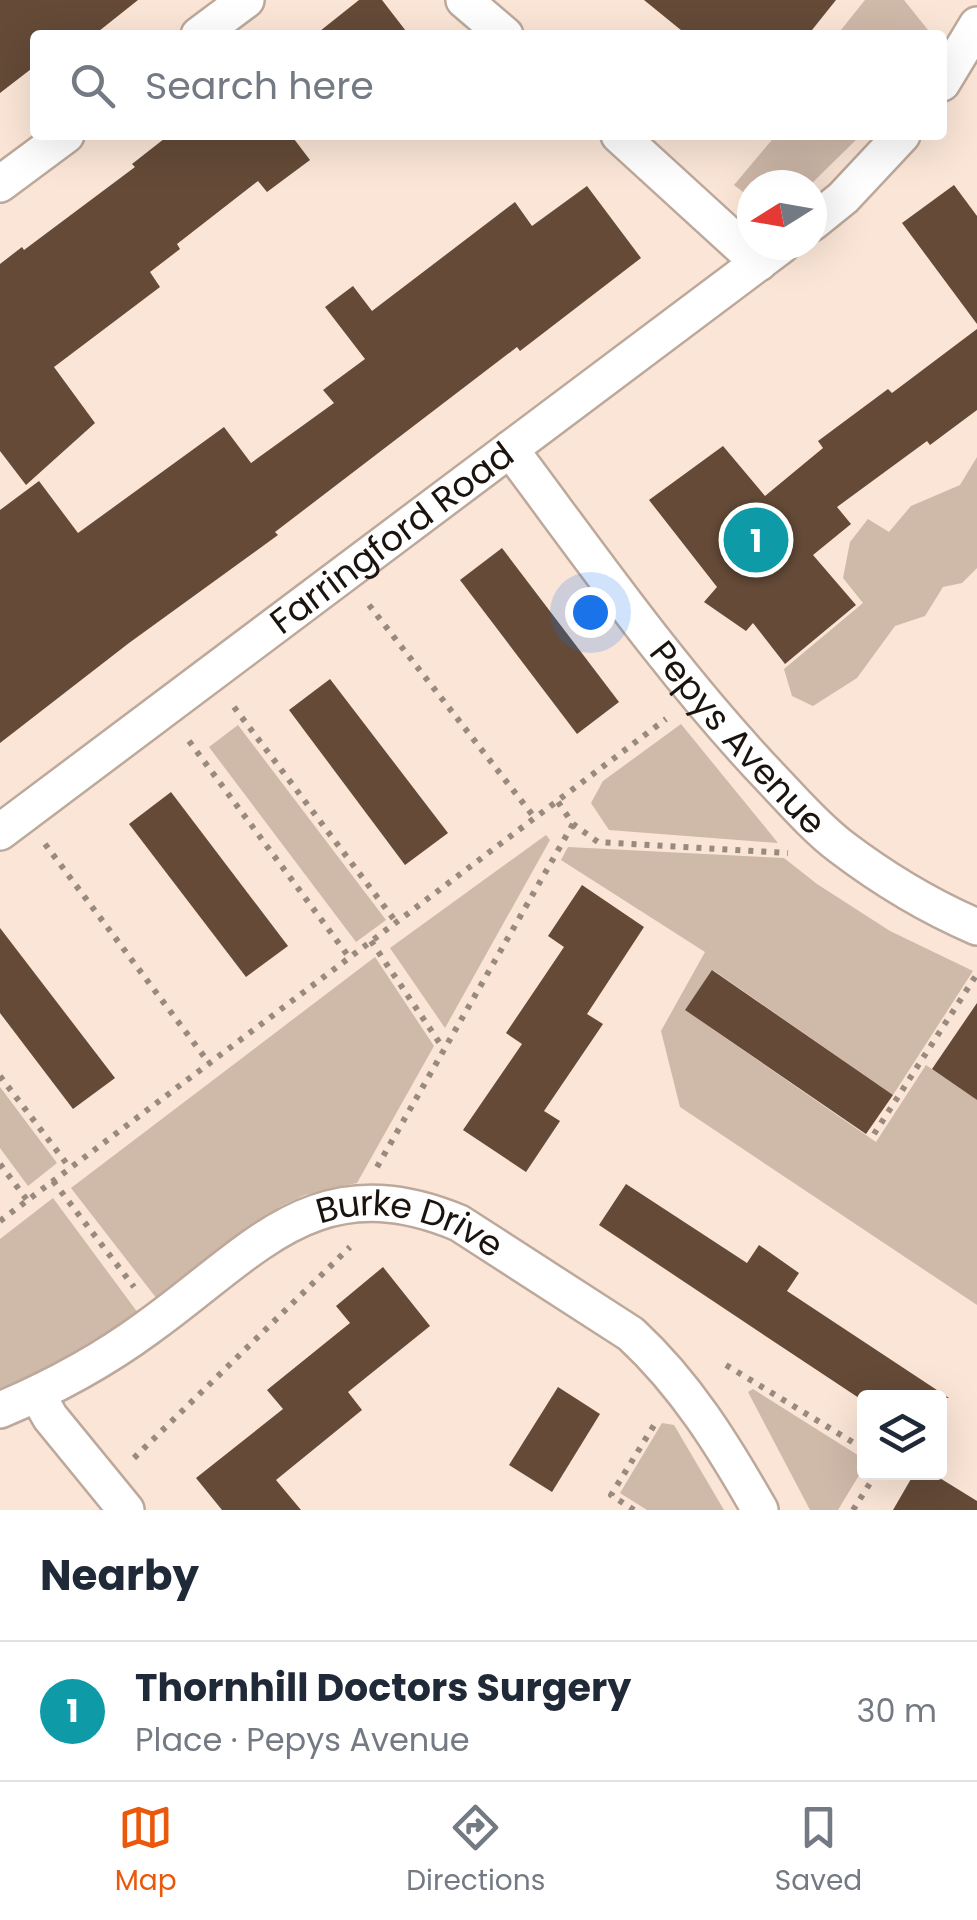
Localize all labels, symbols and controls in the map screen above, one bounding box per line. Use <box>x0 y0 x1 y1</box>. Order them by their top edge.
search box <box>30 30 947 140</box>
icon: search <box>65 58 120 113</box>
text: Search here <box>145 59 374 112</box>
north arrow <box>737 170 827 260</box>
street label: Farringford Road <box>260 430 524 645</box>
pin: 1 <box>724 502 788 578</box>
your location <box>565 587 616 638</box>
street label: Pepys Avenue <box>639 630 837 846</box>
street label: Burke Drive <box>310 1178 513 1269</box>
map controls <box>857 1390 947 1480</box>
button: layers <box>857 1390 947 1480</box>
text: Nearby <box>40 1546 199 1605</box>
text: Thornhill Doctors Surgery <box>135 1661 631 1714</box>
text: 1 <box>66 1688 79 1733</box>
text: 30 m <box>857 1688 937 1733</box>
text: Place · Pepys Avenue <box>135 1717 470 1762</box>
tab: Map <box>115 1800 177 1902</box>
tab: Directions <box>406 1800 545 1902</box>
tab: Saved <box>775 1800 862 1902</box>

